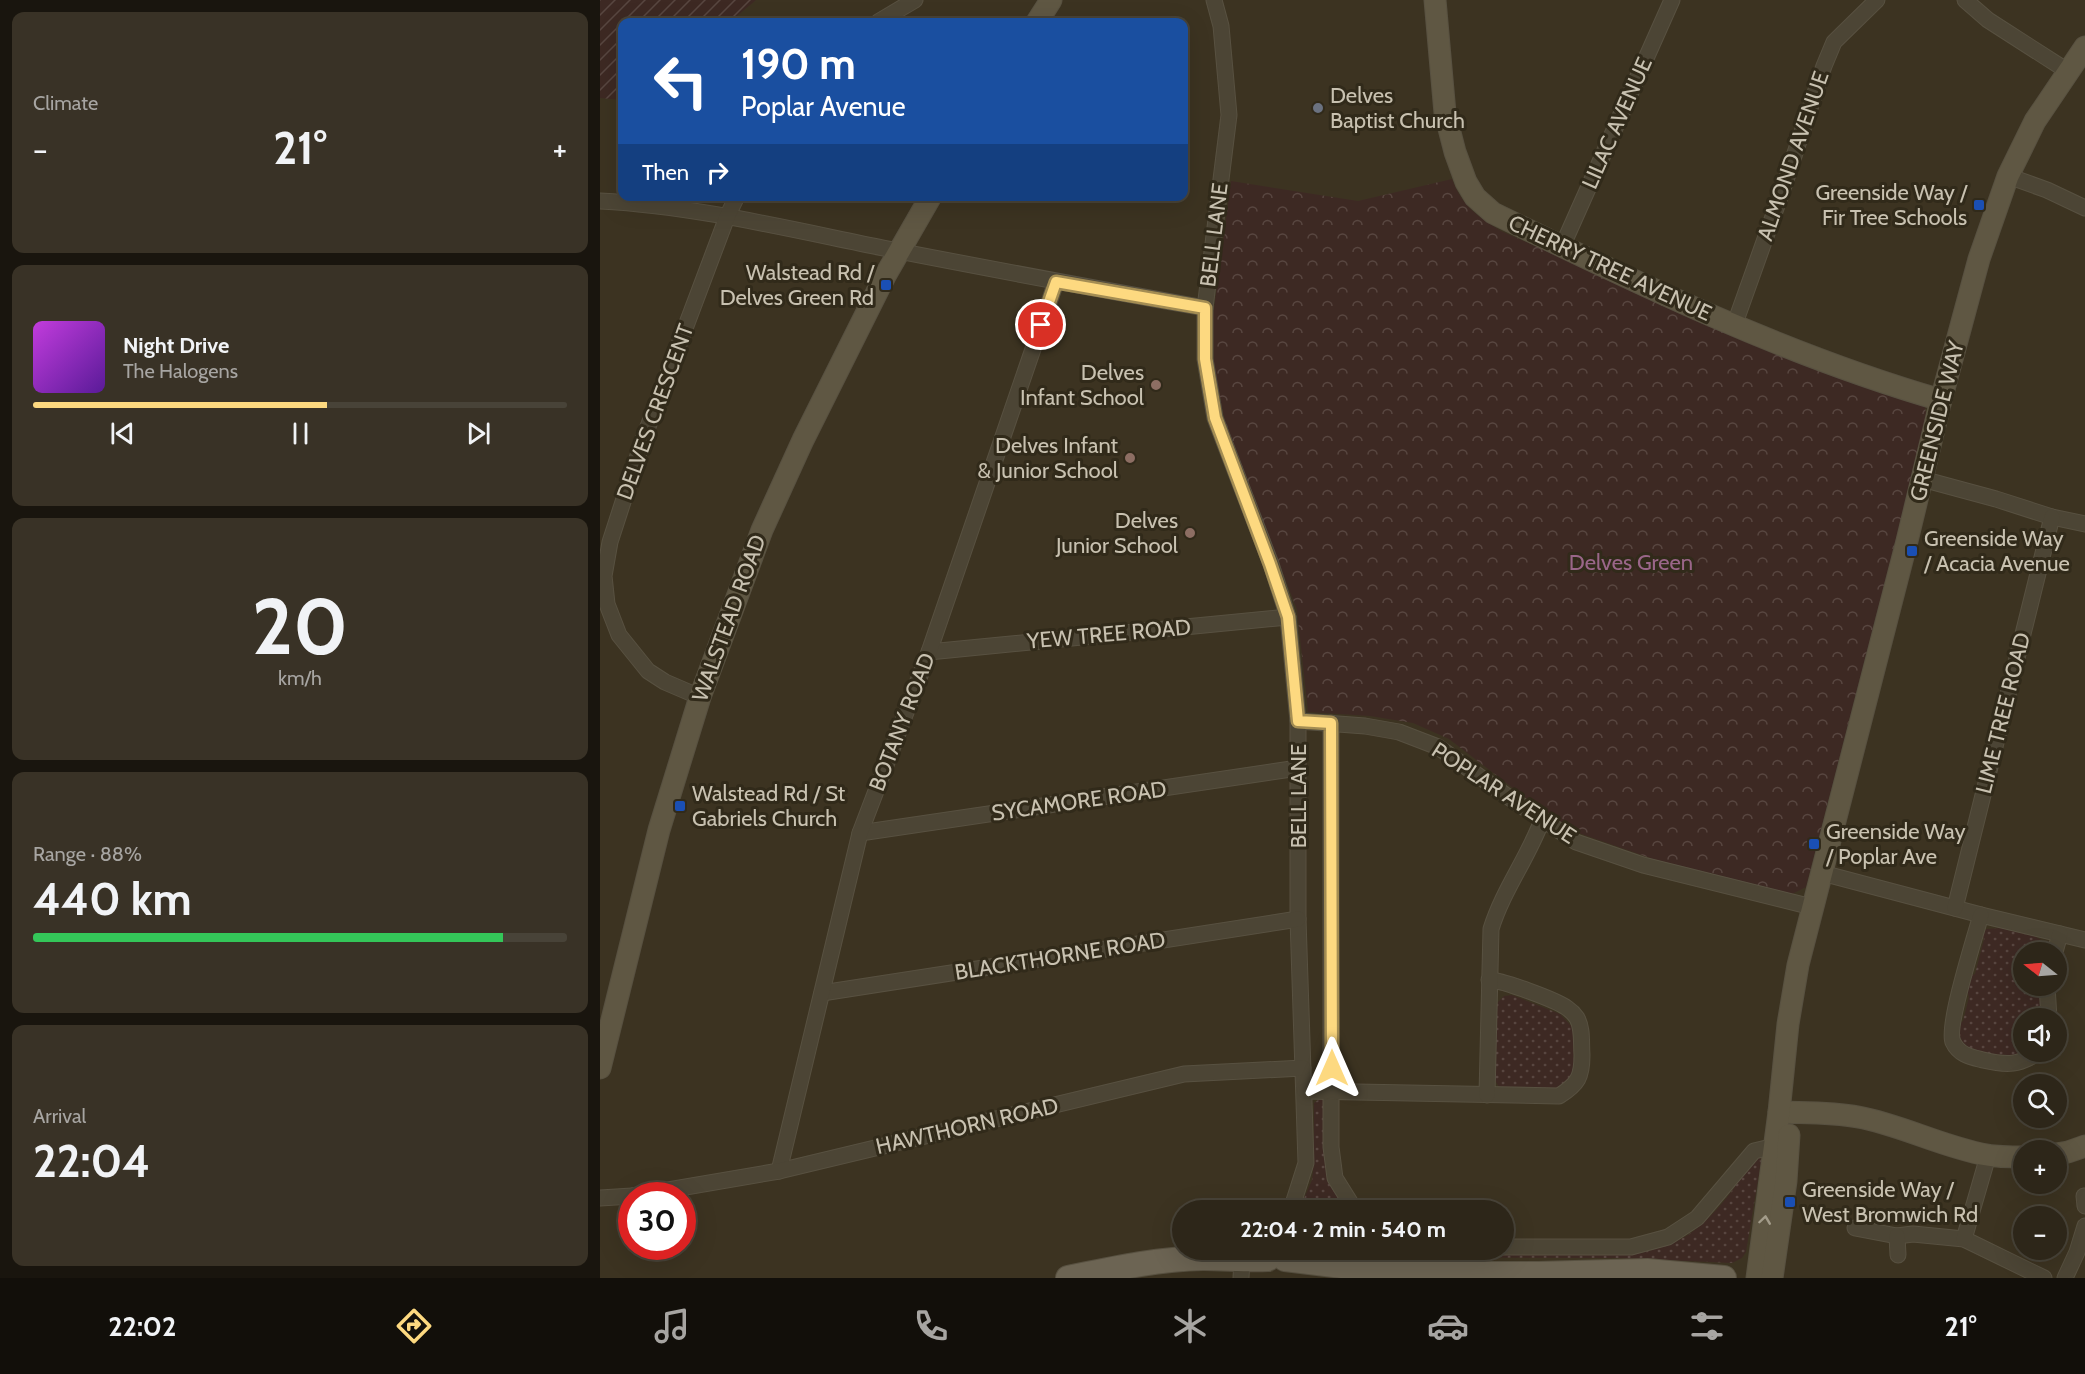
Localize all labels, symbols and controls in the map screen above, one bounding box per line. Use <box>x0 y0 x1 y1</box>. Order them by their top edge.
text: 190 m <box>741 38 856 90</box>
icon: left <box>642 42 720 120</box>
street label: LILAC AVENUE <box>1576 53 1658 193</box>
street label: ALMOND AVENUE <box>1751 68 1835 244</box>
place label: Delves Baptist Church <box>1330 82 1465 134</box>
text: Poplar Avenue <box>741 90 906 123</box>
text: Climate <box>33 91 98 115</box>
marker: Delves Baptist Church <box>1311 101 1325 115</box>
text: 21° <box>273 121 327 175</box>
text: − <box>33 129 48 169</box>
text: + <box>552 129 567 169</box>
icon: right <box>701 156 734 189</box>
text: Then <box>642 159 689 186</box>
place label: Greenside Way / Fir Tree Schools <box>1815 179 1968 231</box>
street label: BELL LANE <box>1194 181 1234 289</box>
marker: Greenside Way / Fir Tree Schools <box>1972 198 1986 212</box>
street label: CHERRY TREE AVENUE <box>1504 209 1716 327</box>
place label: Walstead Rd / Delves Green Rd <box>720 259 875 311</box>
marker: Walstead Rd / Delves Green Rd <box>879 278 893 292</box>
pin <box>1015 299 1066 350</box>
icon: arrive <box>1024 308 1057 341</box>
street label: DELVES CRESCENT <box>611 320 699 504</box>
text: Night Drive <box>123 332 229 359</box>
street label: GREENSIDE WAY <box>1904 338 1970 504</box>
text: The Halogens <box>123 359 238 383</box>
place label: Delves Infant School <box>1020 359 1145 411</box>
marker: Delves Infant School <box>1149 378 1163 392</box>
icon: previous <box>106 417 139 450</box>
icon: pause <box>284 417 317 450</box>
icon: next <box>462 417 495 450</box>
place label: Delves Infant & Junior School <box>978 432 1119 484</box>
marker: Delves Infant & Junior School <box>1123 451 1137 465</box>
place label: Delves Junior School <box>1055 507 1179 559</box>
place label: Greenside Way / Acacia Avenue <box>1923 525 2070 577</box>
marker: Delves Junior School <box>1183 526 1197 540</box>
street label: WALSTEAD ROAD <box>686 531 772 705</box>
marker: Greenside Way / Acacia Avenue <box>1905 544 1919 558</box>
park label: Delves Green <box>1569 549 1693 576</box>
text: 20 <box>252 579 348 674</box>
street label: YEW TREE ROAD <box>1025 613 1192 655</box>
street label: LIME TREE ROAD <box>1970 630 2036 796</box>
street label: BOTANY ROAD <box>863 649 941 795</box>
text: km/h <box>278 666 322 690</box>
street label: POPLAR AVENUE <box>1427 736 1581 850</box>
street label: BELL LANE <box>1285 744 1312 848</box>
street label: SYCAMORE ROAD <box>990 775 1168 827</box>
place label: Walstead Rd / St Gabriels Church <box>692 780 846 832</box>
marker: Walstead Rd / St Gabriels Church <box>673 799 687 813</box>
place label: Greenside Way / Poplar Ave <box>1825 818 1966 870</box>
marker: Greenside Way / Poplar Ave <box>1807 837 1821 851</box>
text: Range · 88% <box>33 842 142 866</box>
text: 440 km <box>33 872 192 926</box>
street label: BLACKTHORNE ROAD <box>953 926 1167 986</box>
north arrow <box>2013 942 2067 996</box>
map controls <box>2013 942 2067 1260</box>
button: sound <box>2013 1008 2067 1062</box>
position arrow <box>1300 1036 1364 1100</box>
button: search <box>2013 1074 2067 1128</box>
street label: HAWTHORN ROAD <box>873 1092 1061 1160</box>
text: Arrival <box>33 1104 86 1128</box>
text: 22:04 <box>33 1134 150 1188</box>
button: + <box>2013 1140 2067 1194</box>
place label: Greenside Way / West Bromwich Rd <box>1802 1176 1978 1228</box>
speed limit sign: 30 <box>618 1182 696 1260</box>
marker: Greenside Way / West Bromwich Rd <box>1783 1195 1797 1209</box>
button: − <box>2013 1206 2067 1260</box>
one-way arrow <box>1758 1215 1770 1225</box>
text: 22:04 · 2 min · 540 m <box>1240 1216 1446 1243</box>
icon: directions <box>393 1305 435 1347</box>
icon: music <box>651 1305 693 1347</box>
icon: phone <box>910 1305 952 1347</box>
icon: climate <box>1169 1305 1211 1347</box>
icon: car <box>1427 1305 1469 1347</box>
icon: filters <box>1686 1305 1728 1347</box>
text: 22:02 <box>108 1310 176 1343</box>
text: 21° <box>1945 1310 1977 1343</box>

